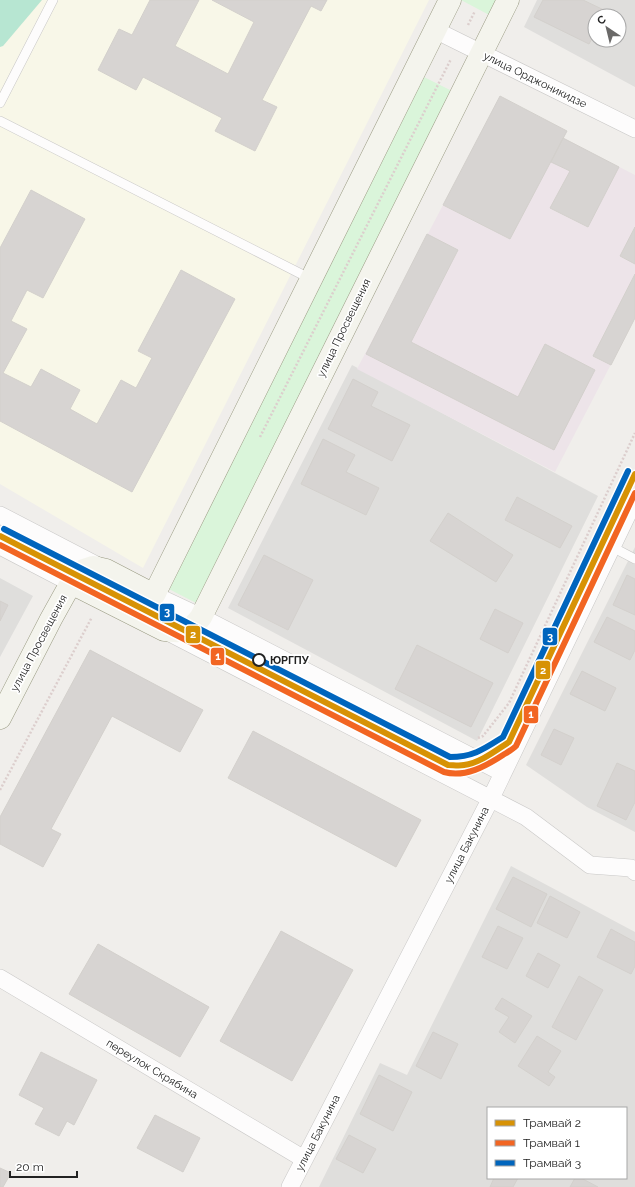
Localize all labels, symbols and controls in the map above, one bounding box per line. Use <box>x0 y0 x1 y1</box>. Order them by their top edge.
north arrow <box>587 8 627 48</box>
text: С <box>595 12 609 28</box>
street label: улица Орджоникидзе <box>481 49 589 111</box>
street label: улица Просвещения <box>315 277 373 379</box>
street label: улица Просвещения <box>8 592 70 694</box>
line badge: 3 <box>159 603 175 622</box>
text: 3 <box>164 606 170 619</box>
line badge: 2 <box>185 625 201 644</box>
line badge: 3 <box>542 627 558 646</box>
text: 2 <box>190 628 196 641</box>
text: 3 <box>547 631 553 644</box>
line badge: 1 <box>210 647 225 666</box>
text: 1 <box>215 650 221 663</box>
marker: ЮРГПУ <box>252 653 266 667</box>
place label: ЮРГПУ <box>270 654 310 667</box>
line badge: 2 <box>535 660 551 680</box>
text: 2 <box>540 664 546 677</box>
line badge: 1 <box>523 705 539 724</box>
text: 1 <box>528 708 534 721</box>
street label: улица Бакунина <box>442 805 492 885</box>
street label: переулок Скрябина <box>104 1037 200 1101</box>
street label: улица Бакунина <box>293 1093 343 1173</box>
legend <box>487 1107 627 1179</box>
text: Трамвай 2 <box>523 1116 581 1130</box>
text: Трамвай 1 <box>523 1136 580 1150</box>
scale bar <box>10 1153 77 1179</box>
text: Трамвай 3 <box>523 1156 581 1170</box>
text: 20 m <box>16 1160 44 1174</box>

